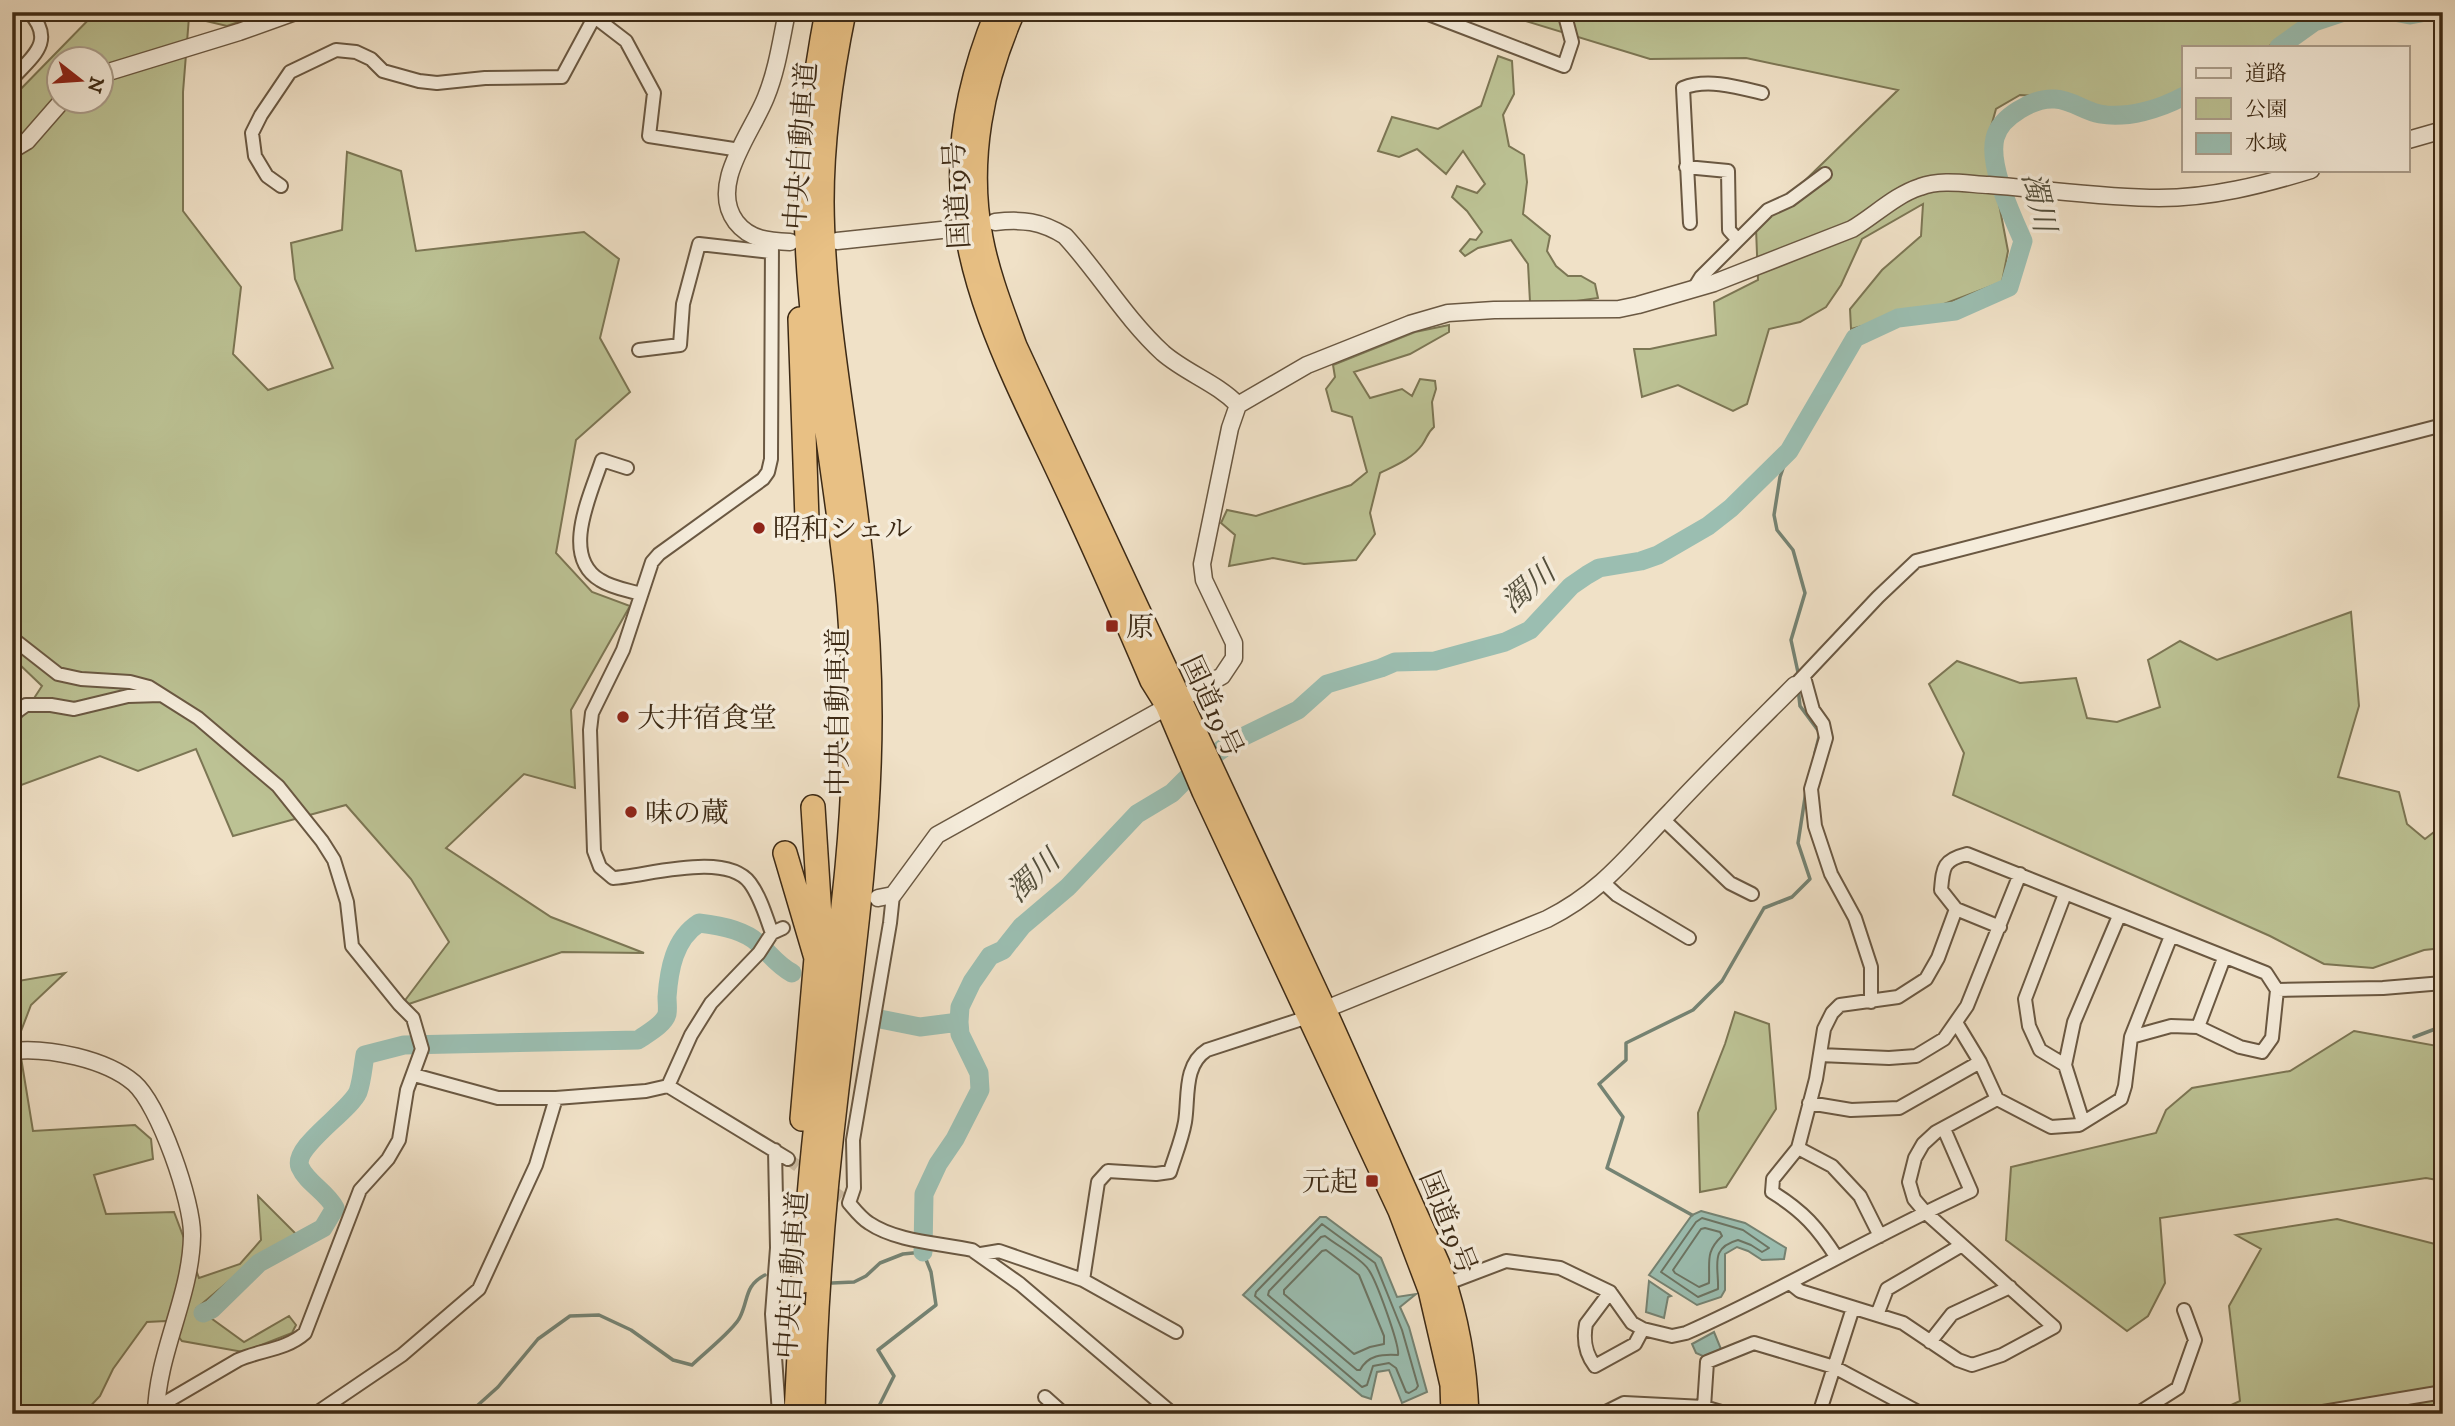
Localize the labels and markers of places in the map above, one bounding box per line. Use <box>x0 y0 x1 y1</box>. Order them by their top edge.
place label: 昭和シェル <box>773 512 912 547</box>
marker: 昭和シェル <box>751 520 767 536</box>
place label: 原 <box>1126 610 1154 645</box>
marker: 原 <box>1104 618 1120 634</box>
place label: 大井宿食堂 <box>637 701 777 736</box>
marker: 大井宿食堂 <box>615 709 631 725</box>
place label: 味の蔵 <box>645 796 729 831</box>
marker: 味の蔵 <box>623 804 639 820</box>
place label: 元起 <box>1302 1165 1358 1200</box>
marker: 元起 <box>1364 1173 1380 1189</box>

